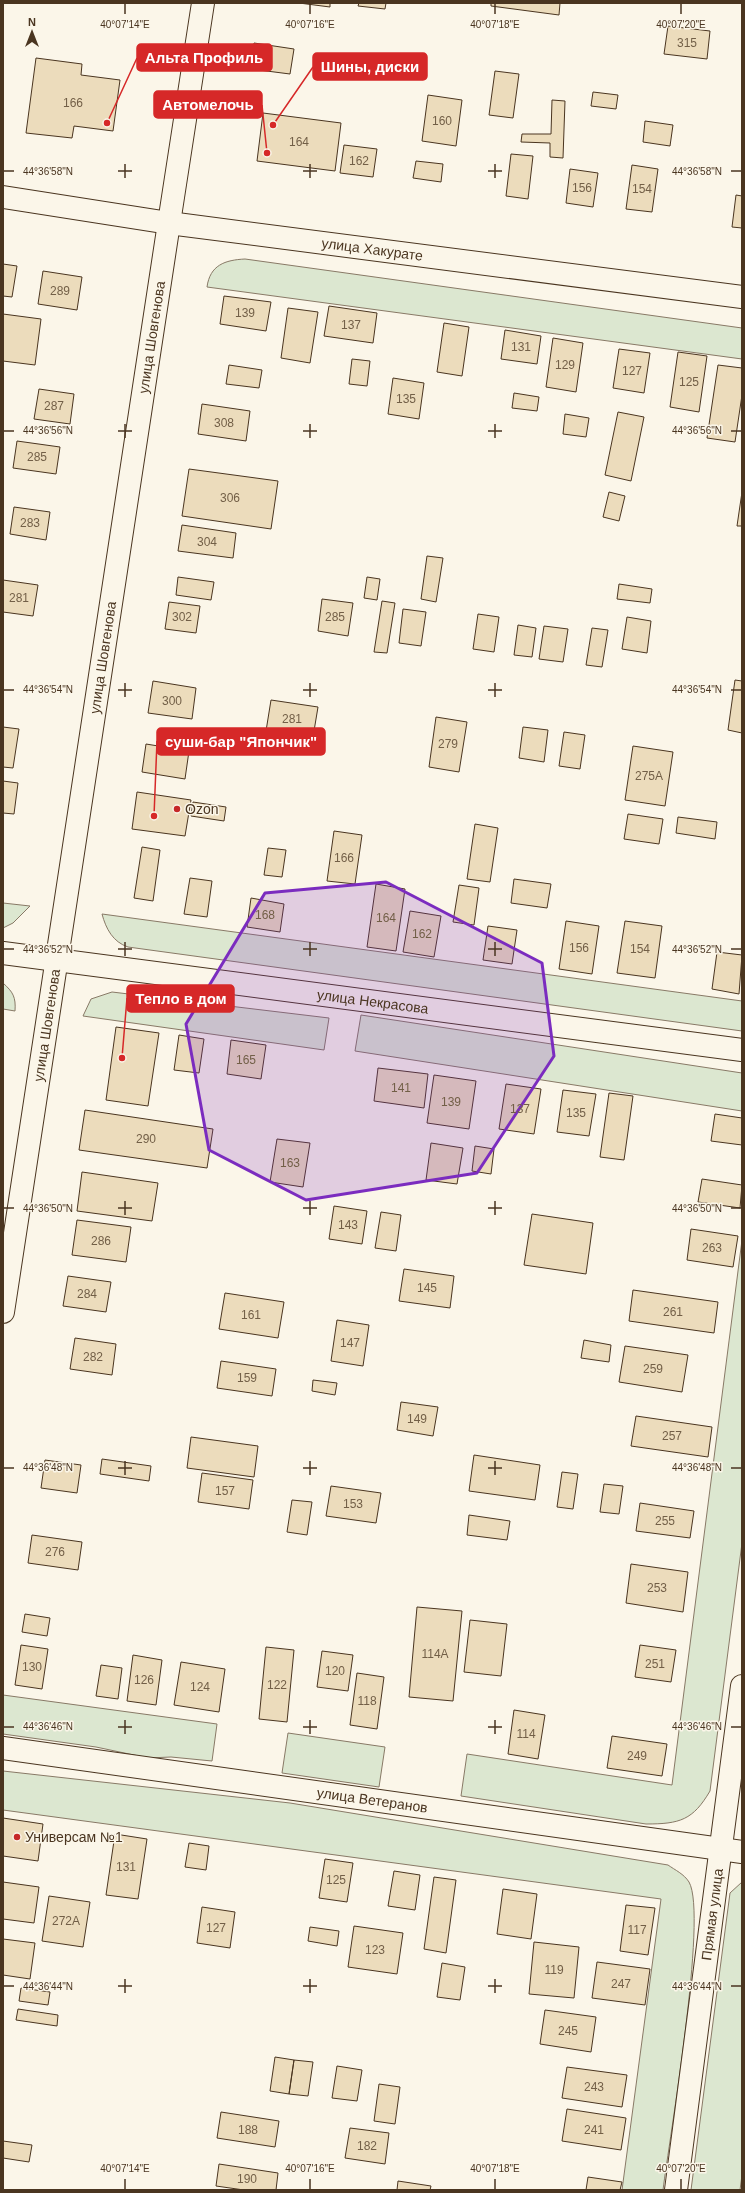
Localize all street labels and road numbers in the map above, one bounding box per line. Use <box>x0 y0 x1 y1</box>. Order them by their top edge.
street label: улица Хакурате <box>321 235 424 264</box>
street label: улица Шовгенова <box>135 280 168 395</box>
street label: улица Шовгенова <box>86 600 119 715</box>
street label: улица Шовгенова <box>30 968 63 1083</box>
street label: улица Некрасова <box>316 986 430 1017</box>
street label: улица Ветеранов <box>316 1784 429 1816</box>
street label: Прямая улица <box>698 1867 726 1961</box>

